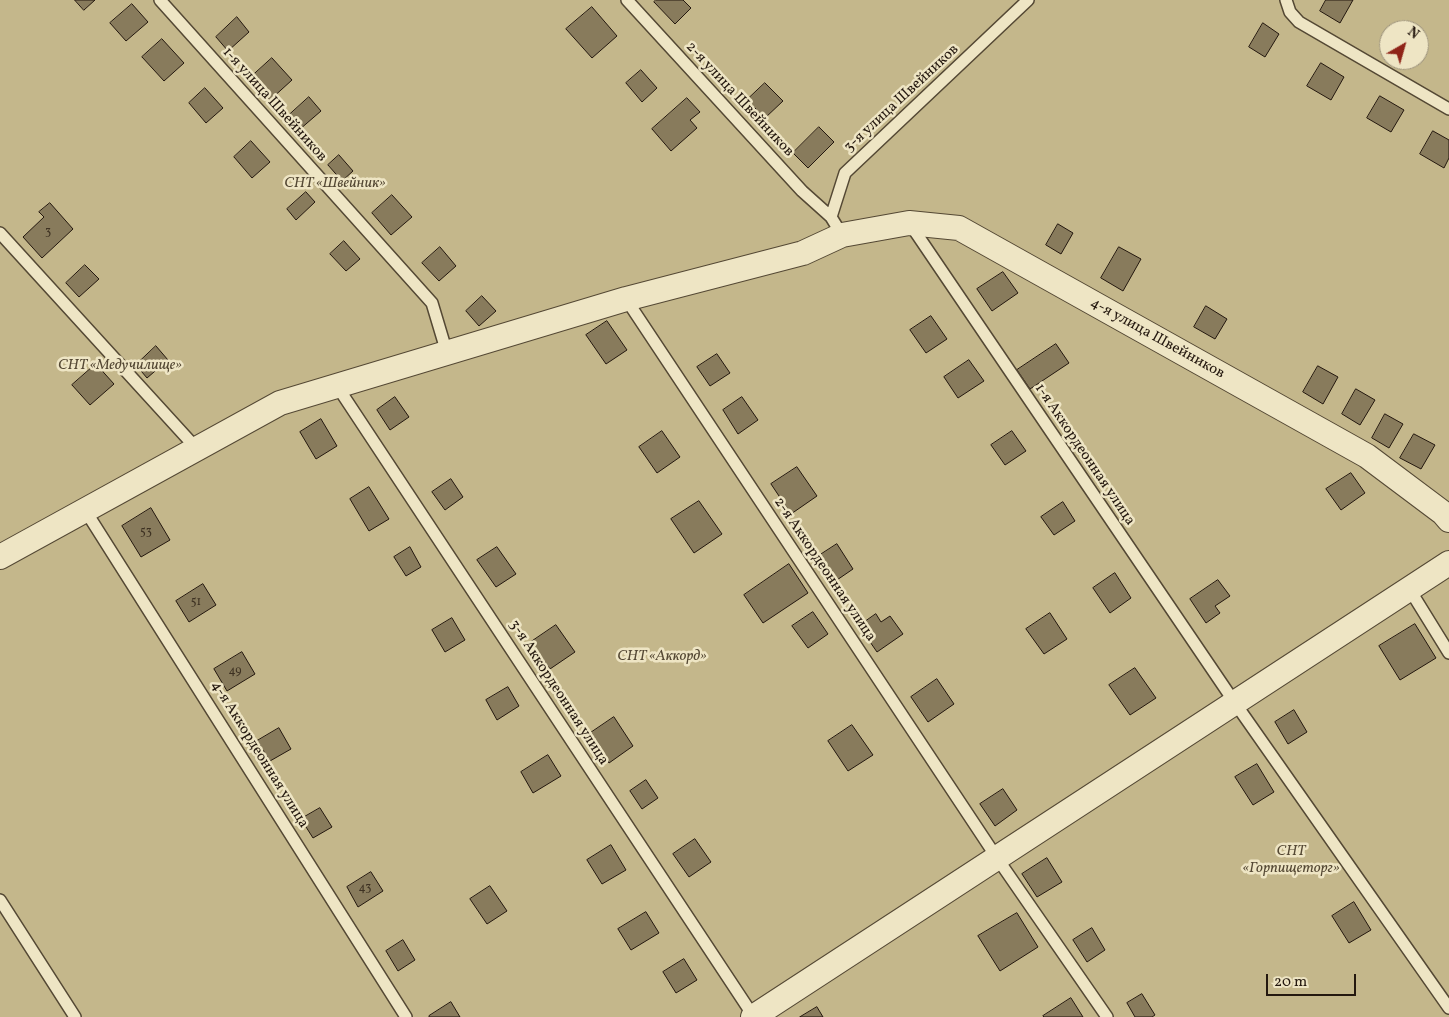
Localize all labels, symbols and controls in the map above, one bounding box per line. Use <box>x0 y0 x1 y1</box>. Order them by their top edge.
north arrow <box>1379 20 1429 70</box>
text: N <box>1403 23 1423 44</box>
street label: 2-я улица Швейников <box>681 39 797 161</box>
street label: 3-я улица Швейников <box>841 41 963 157</box>
street label: 1-я улица Швейников <box>218 44 330 166</box>
park label: СНТ «Швейник» <box>284 175 386 193</box>
house number: 3 <box>45 226 51 240</box>
street label: 4-я улица Швейников <box>1087 295 1227 383</box>
park label: СНТ «Медучилище» <box>58 357 182 375</box>
street label: 1-я Аккордеонная улица <box>1030 381 1138 529</box>
street label: 2-я Аккордеонная улица <box>769 495 879 645</box>
house number: 53 <box>140 526 152 540</box>
house number: 51 <box>191 596 201 610</box>
street label: 3-я Аккордеонная улица <box>504 617 612 769</box>
park label: СНТ «Аккорд» <box>617 648 707 666</box>
house number: 49 <box>228 665 242 679</box>
street label: 4-я Аккордеонная улица <box>206 678 312 832</box>
park label: СНТ «Горпищеторг» <box>1242 843 1340 878</box>
house number: 43 <box>359 882 371 896</box>
scale bar <box>1269 964 1359 996</box>
text: 20 m <box>1274 972 1307 993</box>

